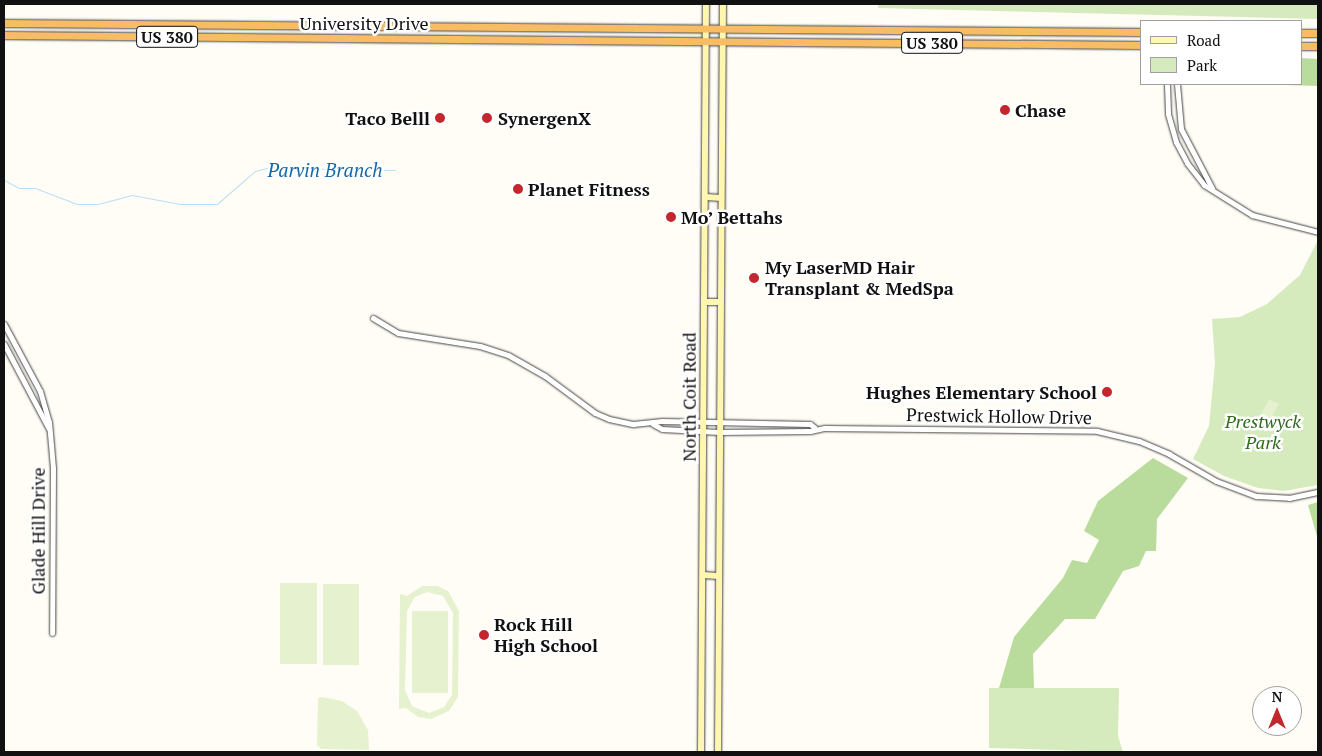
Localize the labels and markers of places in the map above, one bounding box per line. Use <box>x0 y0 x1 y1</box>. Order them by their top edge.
place label: Chase <box>1015 99 1066 121</box>
marker: Chase <box>999 104 1011 116</box>
place label: Taco Belll <box>345 107 430 129</box>
place label: SynergenX <box>498 107 591 129</box>
marker: SynergenX <box>480 111 494 125</box>
marker: Taco Belll <box>434 112 446 124</box>
place label: Planet Fitness <box>528 178 650 200</box>
marker: Planet Fitness <box>512 183 524 195</box>
place label: Mo’ Bettahs <box>681 206 783 228</box>
marker: Mo’ Bettahs <box>665 211 677 223</box>
place label: My LaserMD Hair Transplant & MedSpa <box>765 257 954 300</box>
marker: My LaserMD Hair Transplant & MedSpa <box>747 271 761 285</box>
place label: Hughes Elementary School <box>866 381 1097 403</box>
marker: Hughes Elementary School <box>1101 386 1113 398</box>
place label: Rock Hill High School <box>494 614 598 656</box>
marker: Rock Hill High School <box>478 629 490 641</box>

